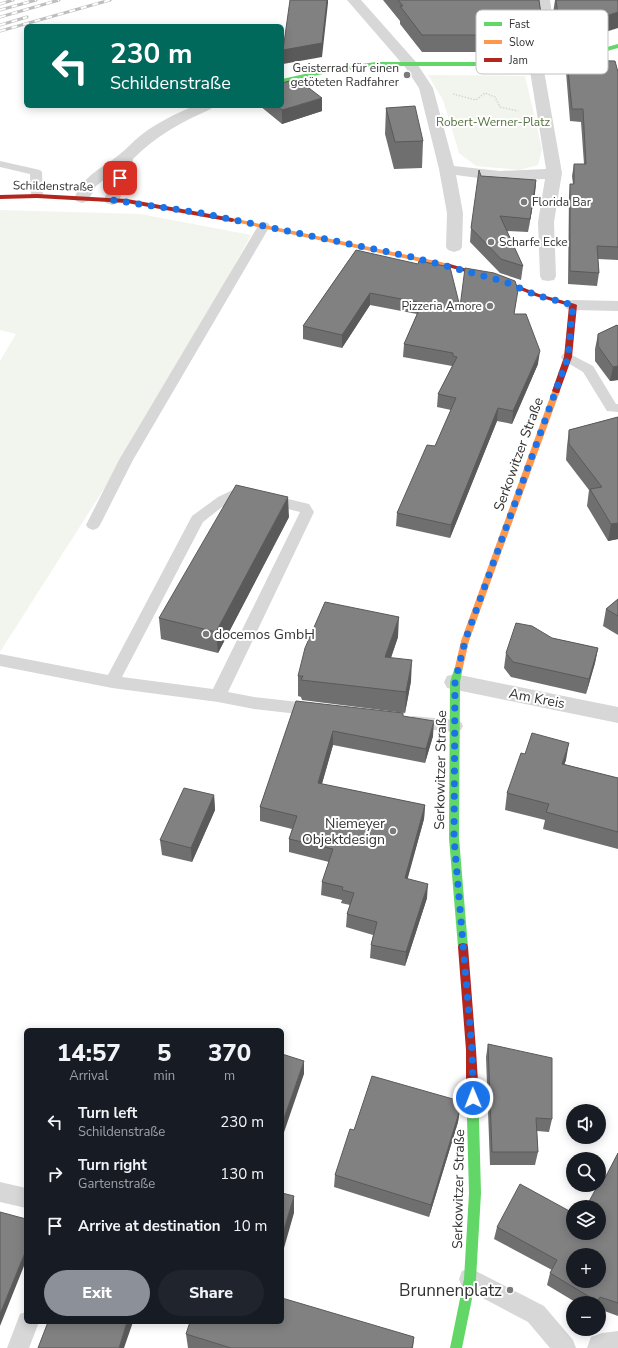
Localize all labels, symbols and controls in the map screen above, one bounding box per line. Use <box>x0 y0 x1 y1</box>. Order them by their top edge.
legend <box>476 10 608 74</box>
text: Fast <box>509 17 530 32</box>
text: 230 m <box>110 35 193 73</box>
text: Slow <box>509 35 534 50</box>
icon: left <box>44 40 96 92</box>
text: Jam <box>508 53 528 68</box>
place label: Geisterrad für einen getöteten Radfahrer <box>291 60 400 90</box>
marker: Geisterrad für einen getöteten Radfahrer <box>402 70 412 80</box>
text: Schildenstraße <box>110 71 231 95</box>
park label: Robert-Werner-Platz <box>436 114 550 130</box>
pin <box>103 161 137 195</box>
icon: arrive <box>109 167 131 189</box>
street label: Schildenstraße <box>13 177 93 195</box>
place label: Florida Bar <box>532 194 592 210</box>
marker: Florida Bar <box>519 197 529 207</box>
place label: Scharfe Ecke <box>499 234 568 250</box>
marker: Scharfe Ecke <box>486 237 496 247</box>
place label: Pizzeria Amore <box>401 298 482 314</box>
marker: Pizzeria Amore <box>485 301 495 311</box>
street label: Serkowitzer Straße <box>489 395 548 514</box>
place label: docemos GmbH <box>214 625 315 644</box>
marker: docemos GmbH <box>201 629 211 639</box>
street label: Am Kreis <box>507 684 567 713</box>
street label: Serkowitzer Straße <box>430 710 451 830</box>
place label: Niemeyer Objektdesign <box>302 814 385 849</box>
marker: Niemeyer Objektdesign <box>388 826 398 836</box>
text: 14:57 <box>57 1037 121 1069</box>
text: 5 <box>157 1037 172 1069</box>
text: 370 <box>208 1037 251 1069</box>
text: Arrival <box>69 1067 108 1085</box>
text: min <box>154 1067 175 1085</box>
text: m <box>224 1067 235 1085</box>
position arrow <box>452 1077 494 1119</box>
text: Turn left <box>78 1103 137 1123</box>
map controls <box>566 1104 606 1336</box>
button: sound <box>566 1104 606 1144</box>
icon: left <box>44 1111 66 1133</box>
text: 230 m <box>220 1112 264 1132</box>
text: Schildenstraße <box>78 1123 165 1141</box>
street label: Serkowitzer Straße <box>448 1129 469 1249</box>
button: search <box>566 1152 606 1192</box>
text: Turn right <box>78 1155 147 1175</box>
icon: right <box>44 1163 66 1185</box>
text: 130 m <box>220 1164 264 1184</box>
text: Gartenstraße <box>78 1175 155 1193</box>
button: layers <box>566 1200 606 1240</box>
icon: arrive <box>44 1215 66 1237</box>
text: Arrive at destination <box>78 1216 221 1236</box>
text: 10 m <box>233 1216 267 1236</box>
button: + <box>566 1248 606 1288</box>
button: Exit <box>44 1270 150 1316</box>
button: Share <box>158 1270 264 1316</box>
place label: Brunnenplatz <box>399 1279 502 1302</box>
marker: Brunnenplatz <box>505 1285 515 1295</box>
button: − <box>566 1296 606 1336</box>

